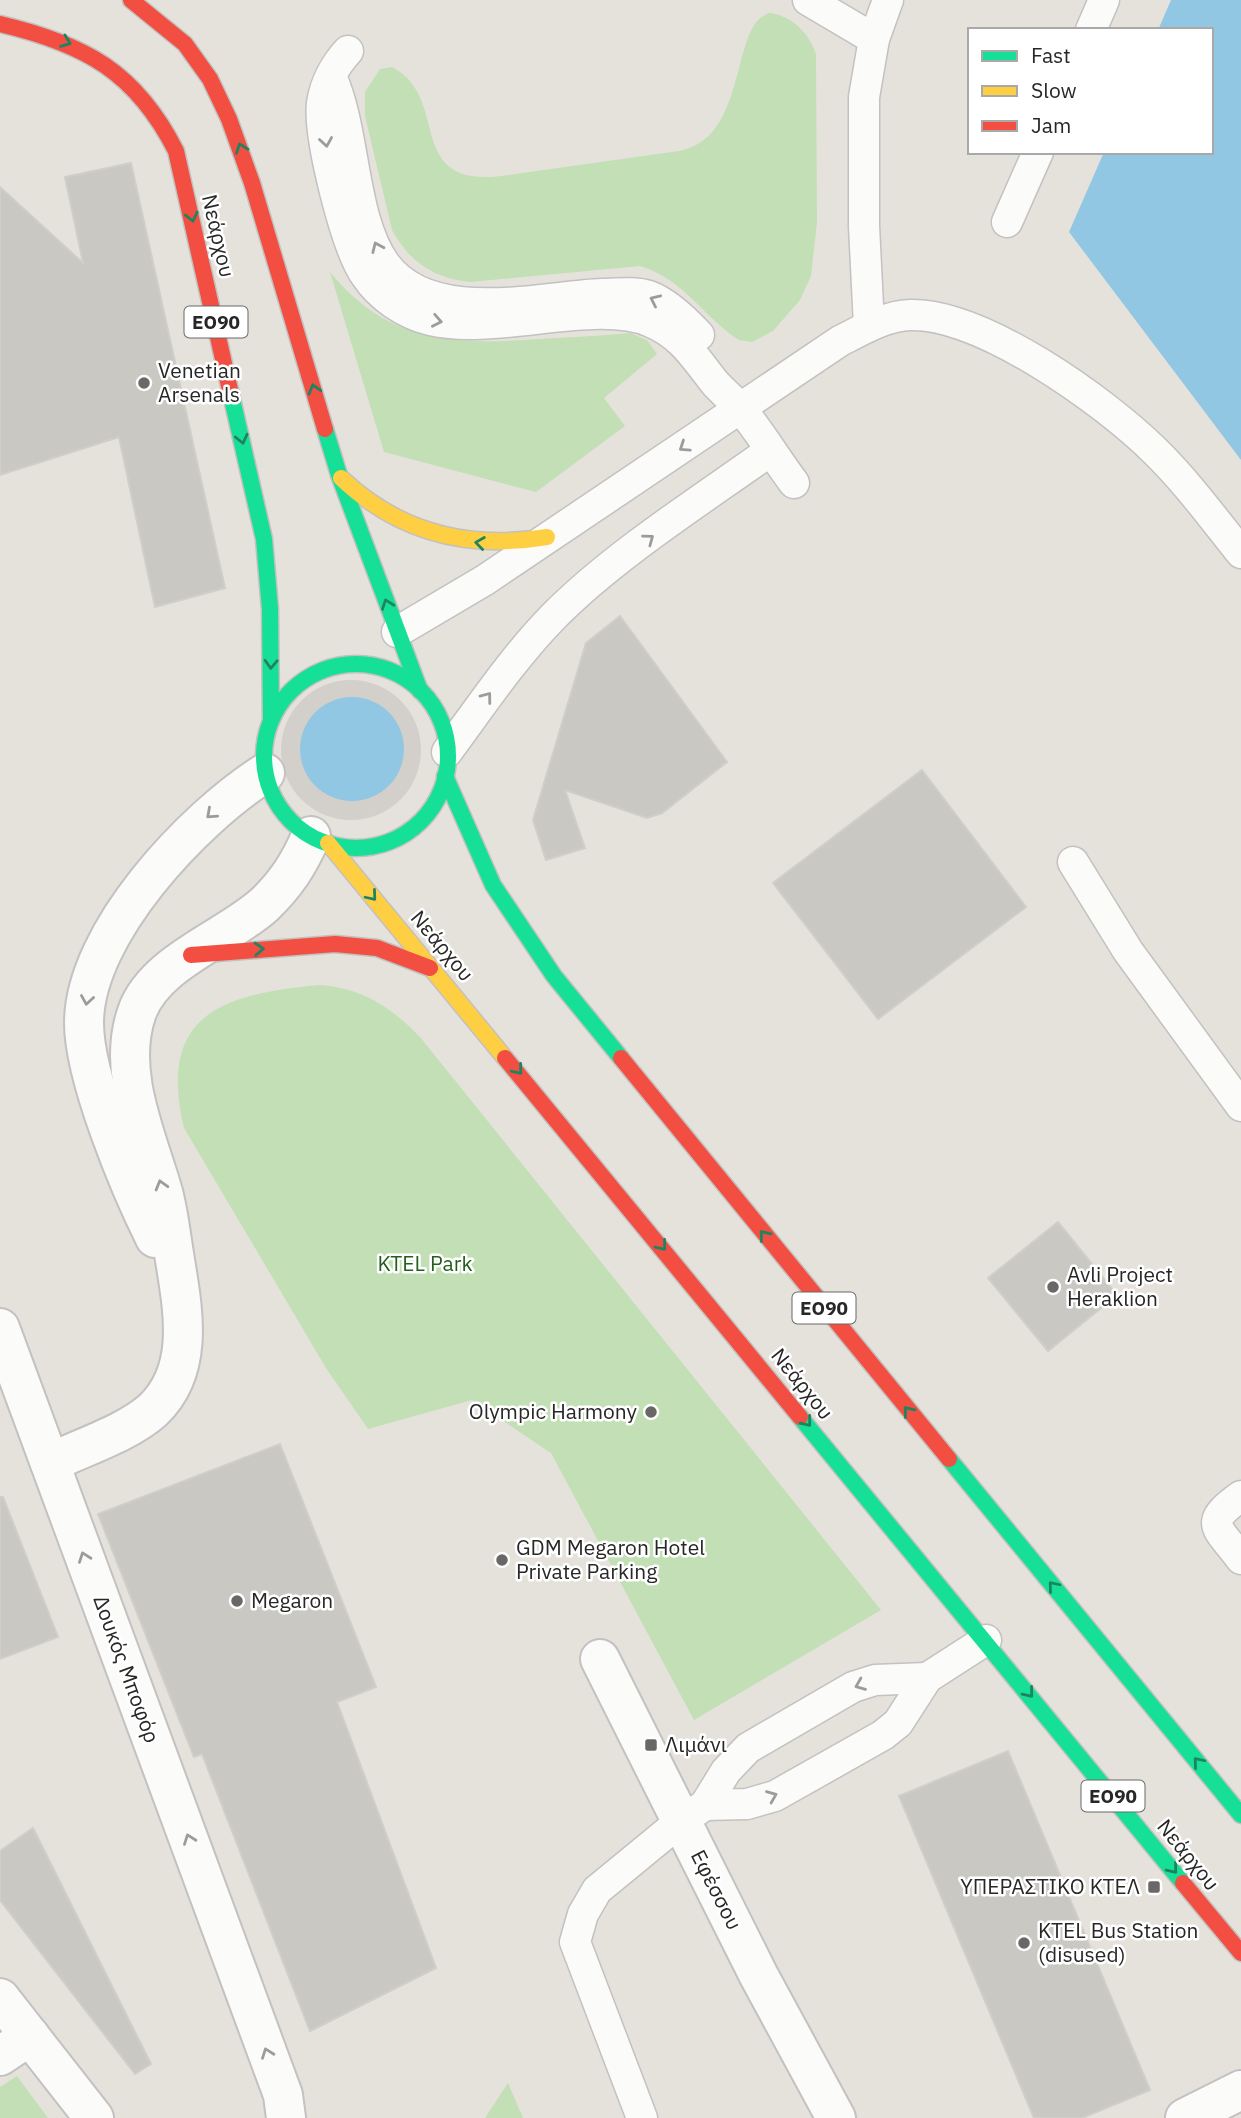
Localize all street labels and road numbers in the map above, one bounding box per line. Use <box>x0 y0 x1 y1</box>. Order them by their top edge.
street label: Νεάρχου <box>196 192 242 280</box>
road number: ΕΟ90 <box>184 306 248 338</box>
street label: Νεάρχου <box>405 904 481 987</box>
road number: ΕΟ90 <box>792 1292 856 1324</box>
street label: Νεάρχου <box>765 1342 840 1425</box>
street label: Δουκός Μποφόρ <box>87 1591 167 1746</box>
road number: ΕΟ90 <box>1082 1780 1144 1812</box>
street label: Νεάρχου <box>1151 1813 1226 1896</box>
street label: Εφέσσου <box>685 1845 749 1934</box>

